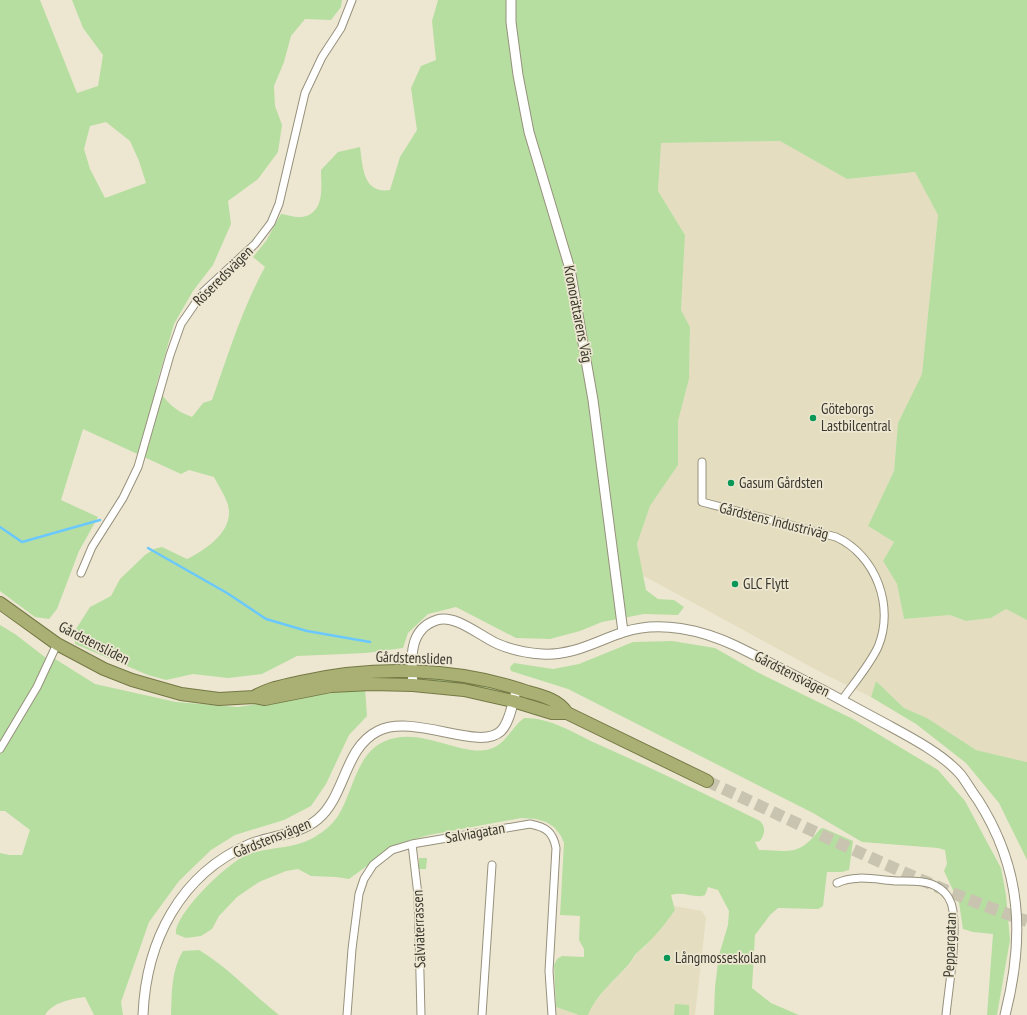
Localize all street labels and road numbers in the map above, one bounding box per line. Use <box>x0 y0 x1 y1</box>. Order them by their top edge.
street label: Röseredsvägen <box>189 242 257 310</box>
street label: Kronorättarens Väg <box>560 264 597 364</box>
street label: Gårdstens Industriväg <box>717 498 831 543</box>
street label: Gårdstensliden <box>56 617 133 668</box>
street label: Gårdstensvägen <box>751 646 833 701</box>
street label: Gårdstensliden <box>375 647 453 668</box>
street label: Gårdstensvägen <box>230 813 313 862</box>
street label: Salviagatan <box>444 818 506 847</box>
street label: Salviaterrassen <box>408 890 429 968</box>
street label: Peppargatan <box>939 912 960 978</box>

